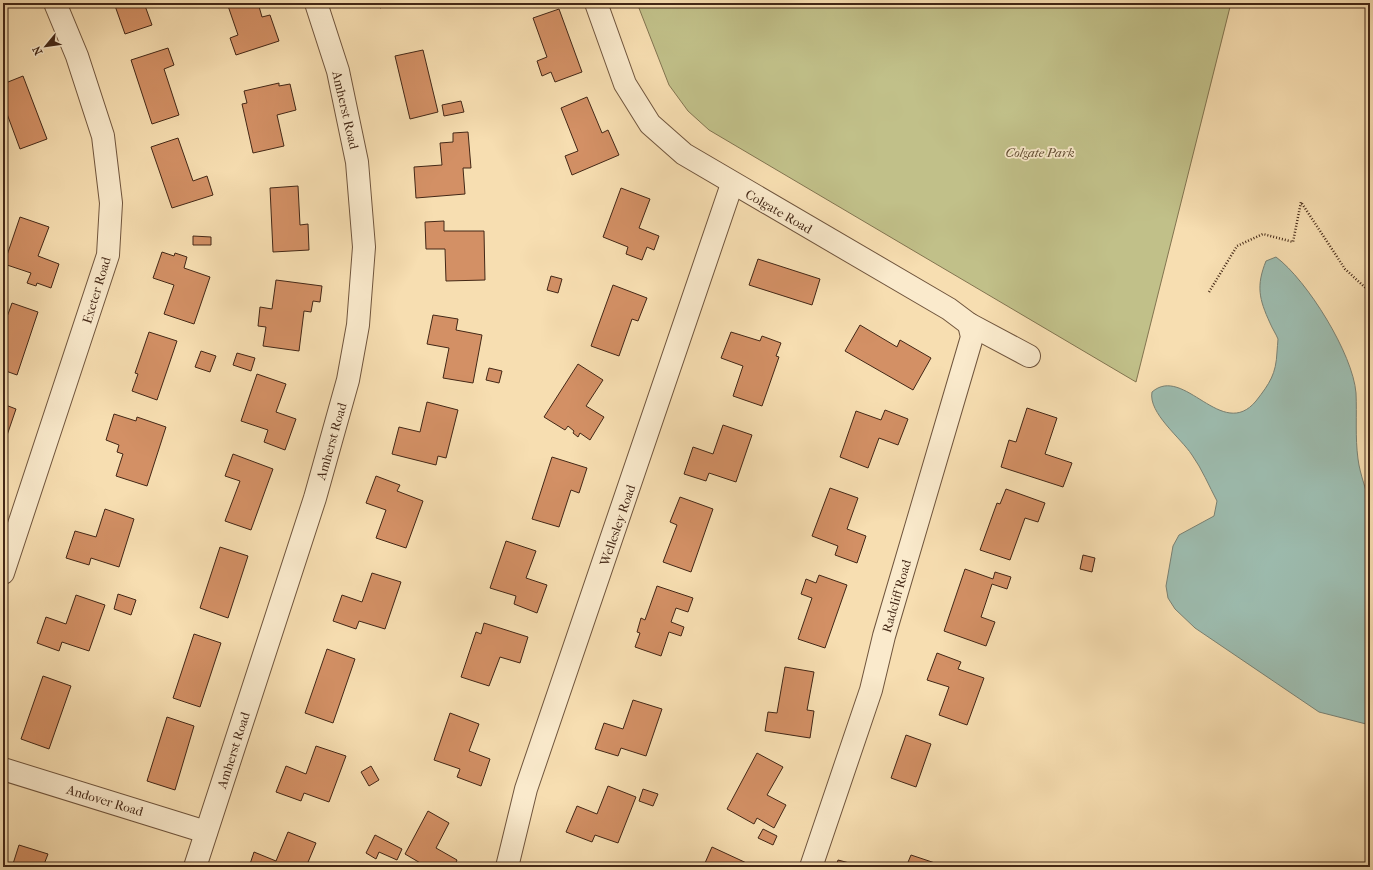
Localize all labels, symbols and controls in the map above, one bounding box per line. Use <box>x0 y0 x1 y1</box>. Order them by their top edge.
north arrow <box>26 26 66 66</box>
text: N <box>30 43 45 57</box>
street label: Amherst Road <box>329 69 362 151</box>
park label: Colgate Park <box>1005 145 1075 160</box>
street label: Colgate Road <box>743 186 816 237</box>
street label: Exeter Road <box>79 254 114 325</box>
street label: Amherst Road <box>313 400 350 482</box>
street label: Wellesley Road <box>596 482 639 569</box>
street label: Radcliff Road <box>879 557 914 634</box>
street label: Amherst Road <box>214 709 253 791</box>
street label: Andover Road <box>64 781 146 820</box>

